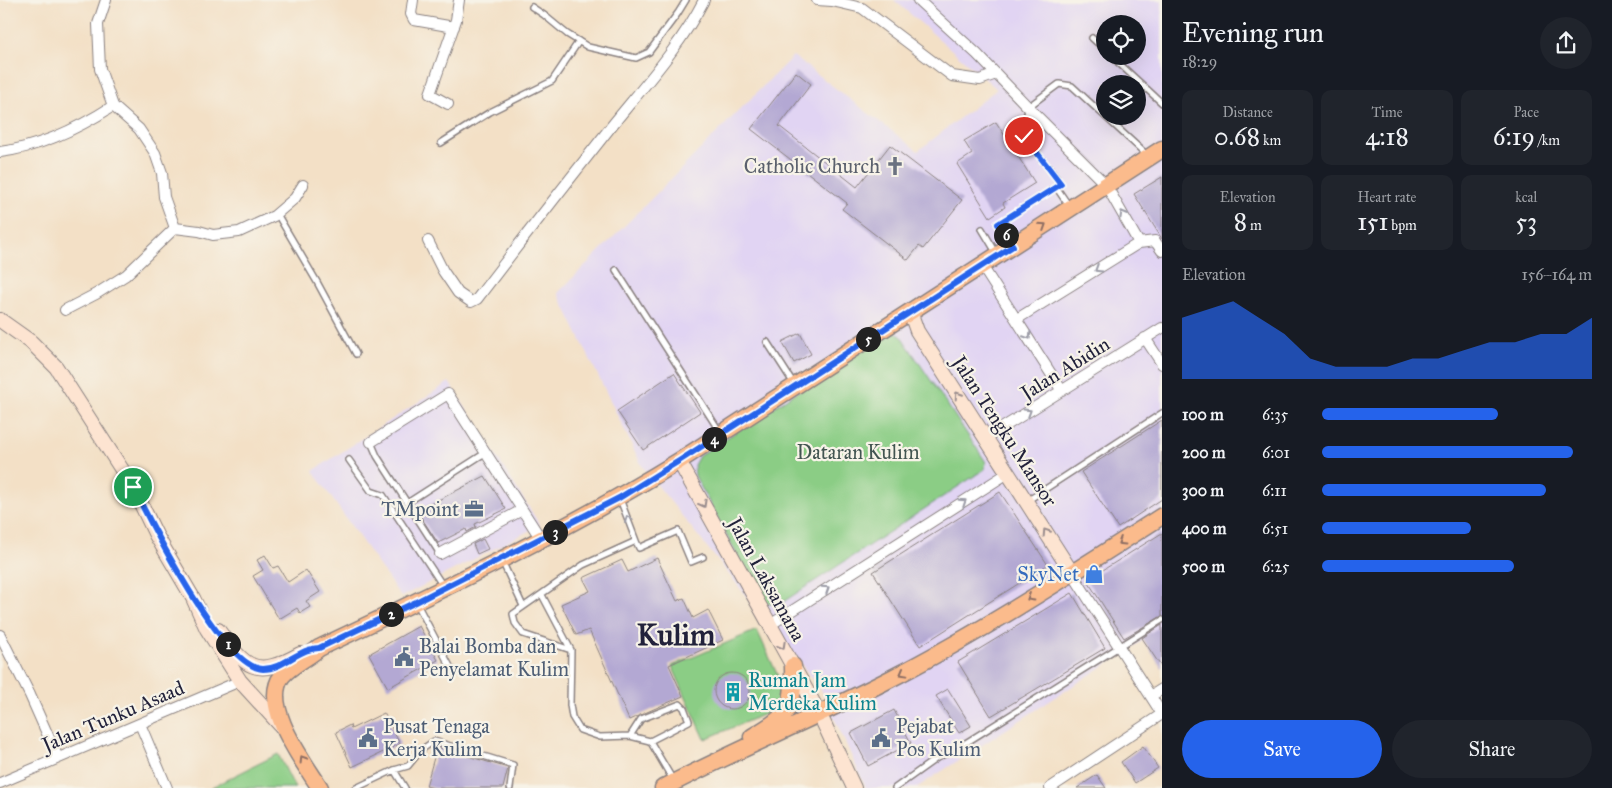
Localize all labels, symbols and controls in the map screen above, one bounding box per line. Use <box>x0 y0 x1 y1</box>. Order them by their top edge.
map controls <box>1096 15 1146 125</box>
button: locate <box>1096 15 1146 65</box>
text: Evening run <box>1182 15 1324 50</box>
button: share <box>1540 17 1592 69</box>
text: 18:29 <box>1182 52 1217 71</box>
button: layers <box>1096 75 1146 125</box>
text: Distance <box>1223 104 1273 121</box>
text: Time <box>1371 104 1402 121</box>
text: Pace <box>1514 104 1539 121</box>
pin <box>1003 115 1045 157</box>
text: 0.68 <box>1214 121 1260 152</box>
text: 4:18 <box>1365 121 1409 152</box>
text: 6:19 <box>1493 121 1535 152</box>
icon: check <box>1010 122 1038 150</box>
text: km <box>1260 132 1281 149</box>
text: /km <box>1535 132 1560 149</box>
place label: Catholic Church <box>744 154 880 178</box>
church icon: Catholic Church <box>884 155 906 177</box>
text: Elevation <box>1220 189 1275 206</box>
text: Heart rate <box>1358 189 1416 206</box>
text: kcal <box>1515 189 1537 206</box>
text: 8 <box>1234 206 1247 237</box>
text: 151 <box>1357 206 1388 237</box>
text: 53 <box>1516 206 1537 237</box>
one-way arrow <box>1119 210 1129 219</box>
text: m <box>1247 217 1262 234</box>
text: bpm <box>1388 217 1417 234</box>
pin: 6 <box>994 222 1018 248</box>
one-way arrow <box>1038 222 1047 232</box>
text: 6 <box>1003 227 1010 244</box>
one-way arrow <box>1094 262 1103 272</box>
text: Elevation <box>1182 265 1246 284</box>
text: 156–164 m <box>1522 265 1592 284</box>
pin: 5 <box>856 326 880 352</box>
one-way arrow <box>1021 330 1031 339</box>
text: 5 <box>865 331 872 348</box>
street label: Jalan Abidin <box>1015 331 1114 407</box>
street label: Jalan Tengku Mansor <box>945 350 1063 512</box>
one-way arrow <box>955 391 965 400</box>
text: 100 m <box>1182 405 1224 424</box>
text: 6:35 <box>1262 405 1288 424</box>
one-way arrow <box>1022 409 1031 418</box>
pin: 4 <box>702 426 726 452</box>
text: 4 <box>711 431 718 448</box>
park label: Dataran Kulim <box>796 440 920 464</box>
text: 200 m <box>1182 443 1225 462</box>
text: 6:01 <box>1262 443 1290 462</box>
pin <box>112 466 154 508</box>
icon: arrive <box>119 473 147 501</box>
text: 300 m <box>1182 481 1224 500</box>
text: 6:11 <box>1262 481 1287 500</box>
place label: TMpoint <box>381 497 459 521</box>
office icon: TMpoint <box>463 498 485 520</box>
one-way arrow <box>957 498 966 508</box>
one-way arrow <box>697 499 707 508</box>
street label: Jalan Laksamana <box>721 511 811 646</box>
one-way arrow <box>624 516 634 524</box>
text: 400 m <box>1182 519 1226 538</box>
text: 6:51 <box>1262 519 1288 538</box>
pin: 3 <box>542 520 568 544</box>
text: 3 <box>553 524 558 541</box>
one-way arrow <box>1043 528 1052 537</box>
one-way arrow <box>1117 536 1126 545</box>
text: 500 m <box>1182 557 1225 576</box>
text: 6:25 <box>1262 557 1289 576</box>
place label: SkyNet <box>1017 562 1079 586</box>
shop icon: SkyNet <box>1083 563 1105 585</box>
one-way arrow <box>820 586 829 595</box>
one-way arrow <box>1027 591 1036 601</box>
pin: 2 <box>378 602 404 626</box>
text: 2 <box>388 606 395 623</box>
district label: Kulim <box>637 617 716 653</box>
pin: 1 <box>216 632 240 656</box>
place label: Balai Bomba dan Penyelamat Kulim <box>419 634 569 681</box>
text: 1 <box>226 636 231 653</box>
one-way arrow <box>775 641 785 650</box>
public building icon: Balai Bomba dan Penyelamat Kulim <box>393 646 415 668</box>
one-way arrow <box>899 666 908 676</box>
place label: Rumah Jam Merdeka Kulim <box>748 668 877 715</box>
street label: Jalan Tunku Asaad <box>37 675 188 758</box>
building icon: Rumah Jam Merdeka Kulim <box>722 681 744 703</box>
place label: Pusat Tenaga Kerja Kulim <box>383 714 490 761</box>
place label: Pejabat Pos Kulim <box>896 714 981 761</box>
button: Save <box>1182 720 1382 778</box>
button: Share <box>1392 720 1592 778</box>
public building icon: Pusat Tenaga Kerja Kulim <box>357 727 379 749</box>
public building icon: Pejabat Pos Kulim <box>870 727 892 749</box>
one-way arrow <box>299 756 309 765</box>

